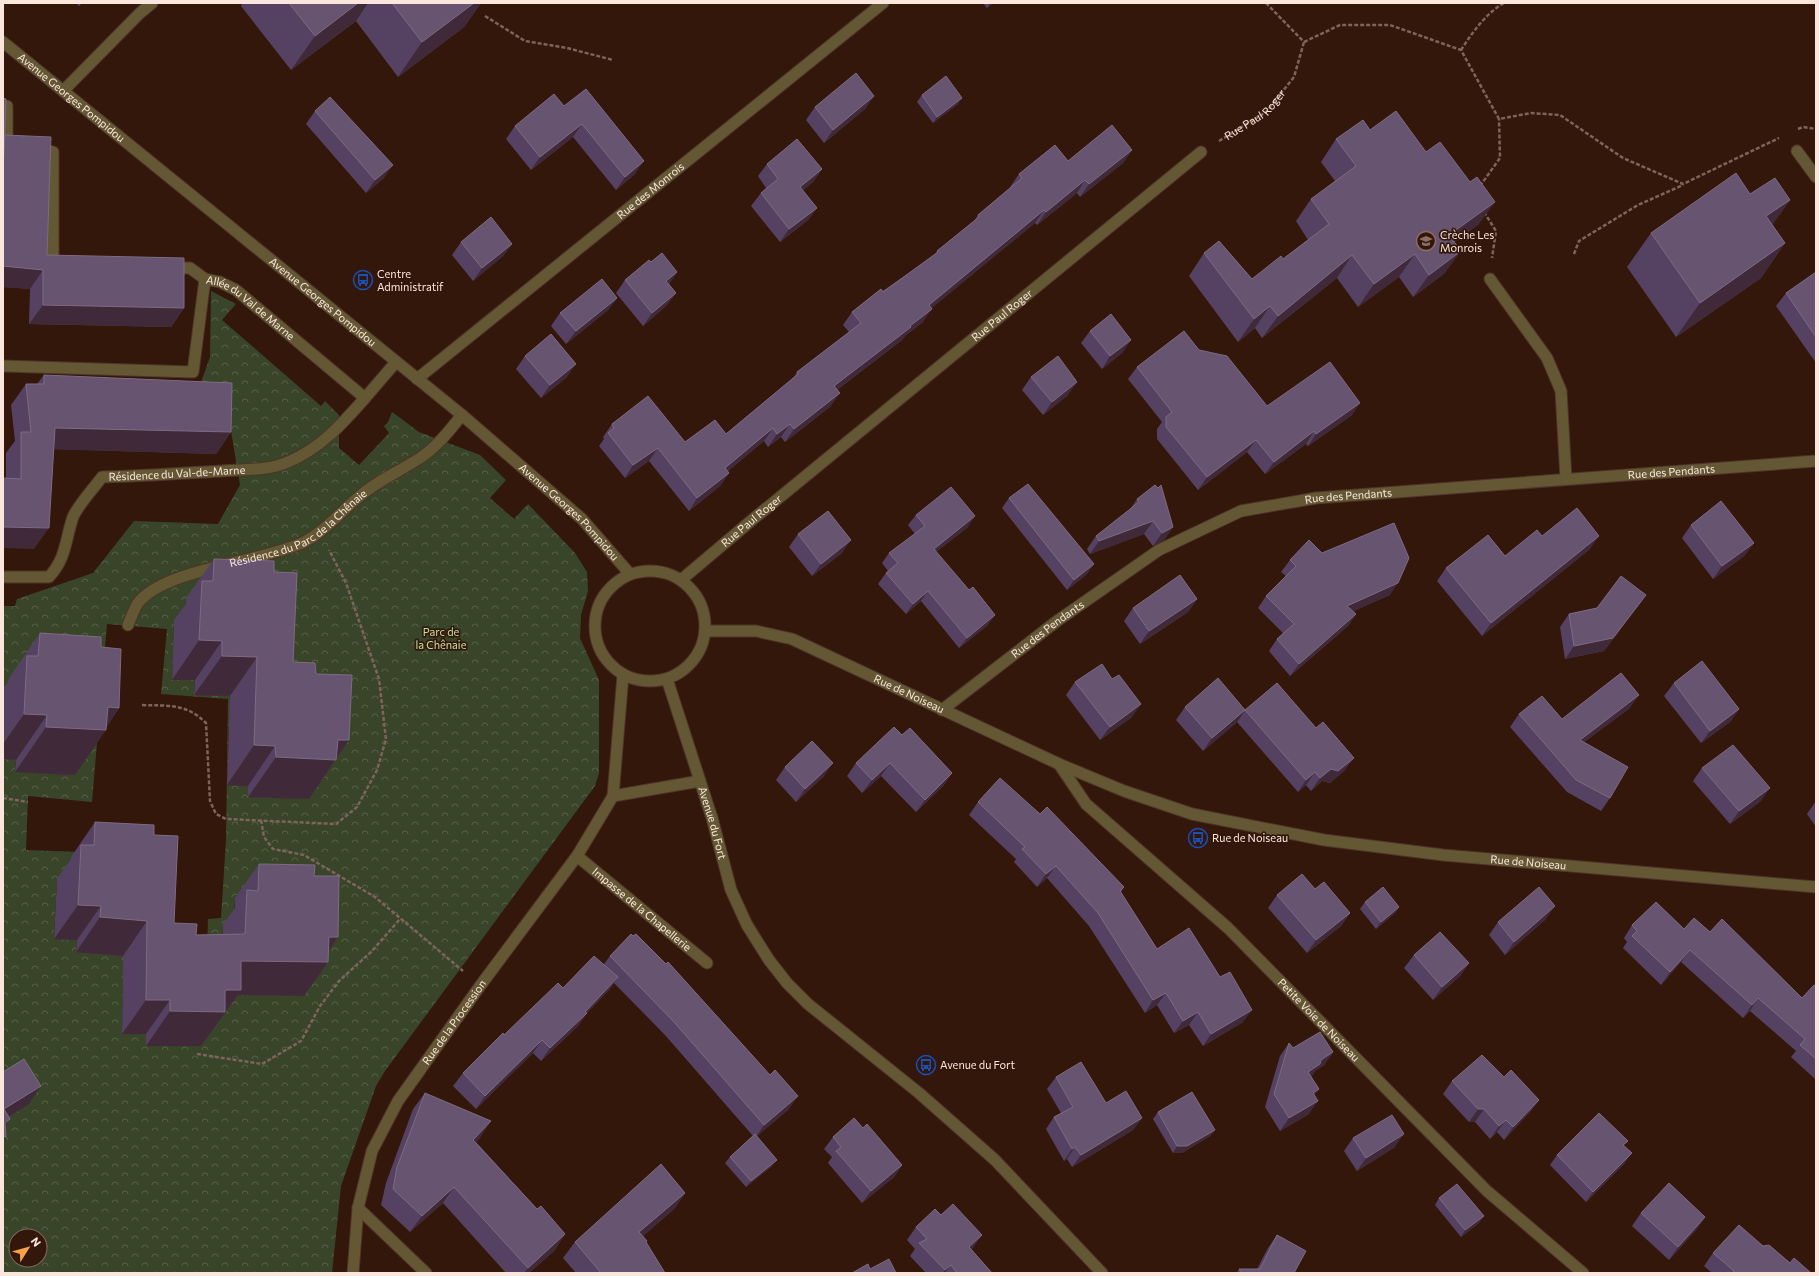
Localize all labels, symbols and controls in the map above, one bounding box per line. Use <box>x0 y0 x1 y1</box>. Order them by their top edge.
street label: Avenue Georges Pompidou <box>16 50 128 144</box>
street label: Rue Paul Roger <box>1222 86 1288 142</box>
street label: Rue des Monrois <box>614 159 686 221</box>
place label: Crèche Les Monrois <box>1440 228 1494 254</box>
school or university icon: Crèche Les Monrois <box>1415 230 1437 252</box>
street label: Avenue Georges Pompidou <box>267 254 379 349</box>
place label: Centre Administratif <box>377 267 444 293</box>
bus stop icon: Centre Administratif <box>352 269 374 291</box>
street label: Allée du Val de Marne <box>205 272 298 342</box>
street label: Rue Paul Roger <box>968 286 1035 344</box>
street label: Avenue Georges Pompidou <box>517 461 622 563</box>
street label: Rue des Pendants <box>1627 461 1715 481</box>
street label: Résidence du Val-de-Marne <box>108 463 246 483</box>
street label: Rue des Pendants <box>1304 485 1392 506</box>
street label: Résidence du Parc de la Chênaie <box>228 486 369 569</box>
street label: Rue Paul Roger <box>718 491 784 549</box>
street label: Rue des Pendants <box>1008 597 1086 660</box>
park label: Parc de la Chênaie <box>416 625 467 651</box>
street label: Rue de Noiseau <box>872 671 946 715</box>
street label: Avenue du Fort <box>696 785 730 861</box>
bus stop icon: Rue de Noiseau <box>1187 827 1209 849</box>
place label: Rue de Noiseau <box>1212 831 1288 844</box>
street label: Rue de Noiseau <box>1490 852 1567 872</box>
street label: Impasse de la Chapellerie <box>590 864 694 954</box>
street label: Petite Voie de Noiseau <box>1275 976 1363 1064</box>
street label: Rue de la Procession <box>419 977 488 1067</box>
bus stop icon: Avenue du Fort <box>915 1054 937 1076</box>
place label: Avenue du Fort <box>940 1058 1015 1071</box>
north arrow <box>8 1228 48 1268</box>
text: N <box>29 1234 44 1249</box>

